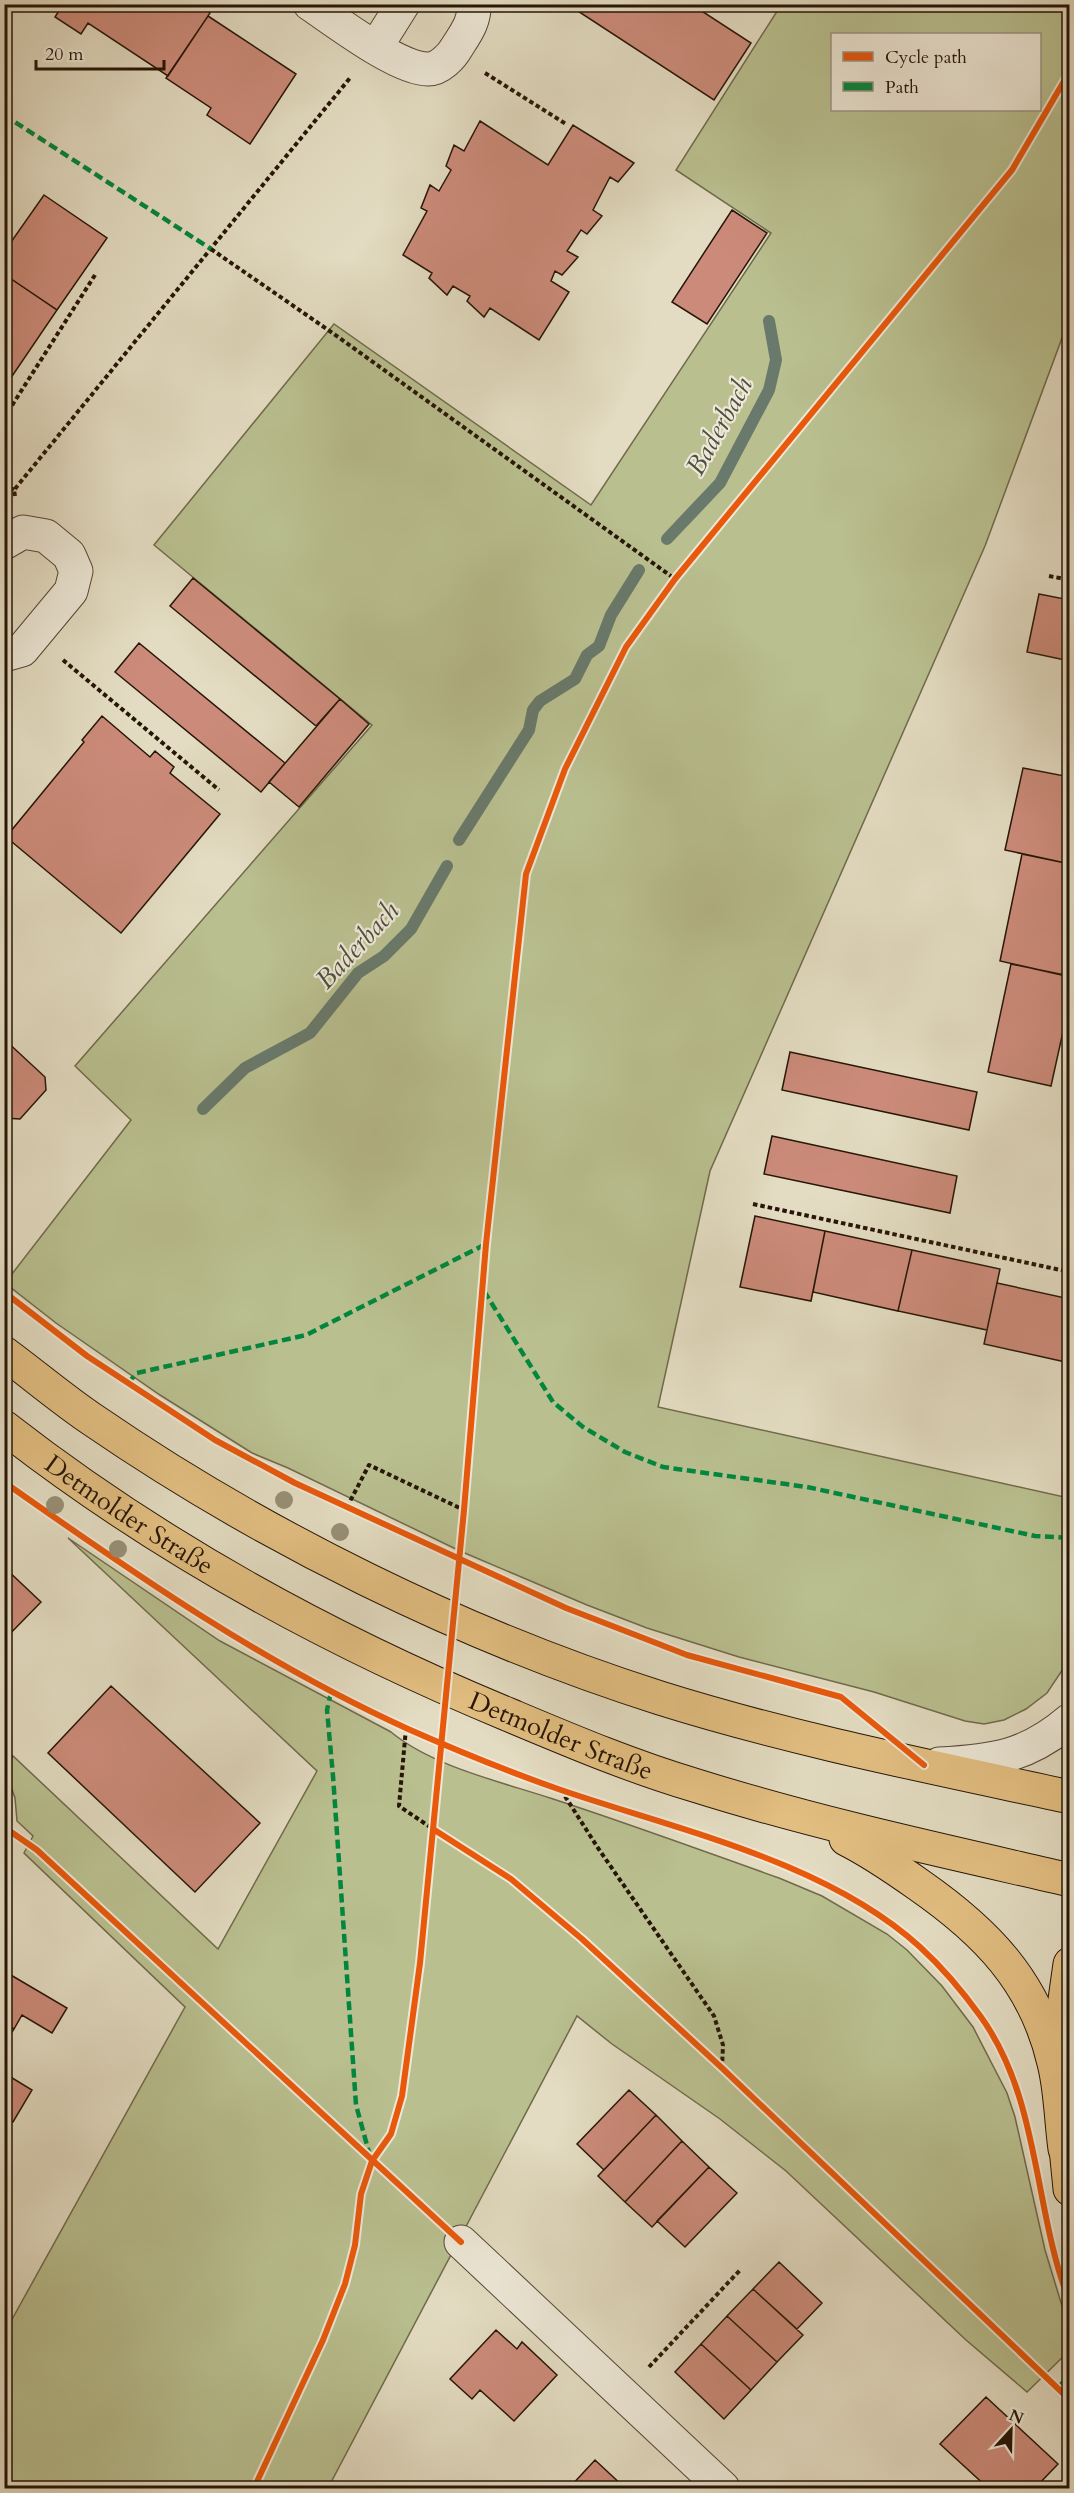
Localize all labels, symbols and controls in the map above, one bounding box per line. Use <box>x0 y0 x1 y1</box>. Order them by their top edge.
scale bar <box>36 33 164 71</box>
legend <box>831 33 1041 111</box>
text: 20 m <box>45 42 84 67</box>
text: Cycle path <box>885 45 967 70</box>
text: Path <box>885 75 919 100</box>
water label: Baderbach <box>677 370 762 482</box>
water label: Baderbach <box>307 893 408 997</box>
street label: Detmolder Straße <box>38 1447 220 1583</box>
street label: Detmolder Straße <box>464 1683 657 1788</box>
north arrow <box>981 2400 1041 2460</box>
text: N <box>1006 2404 1027 2430</box>

